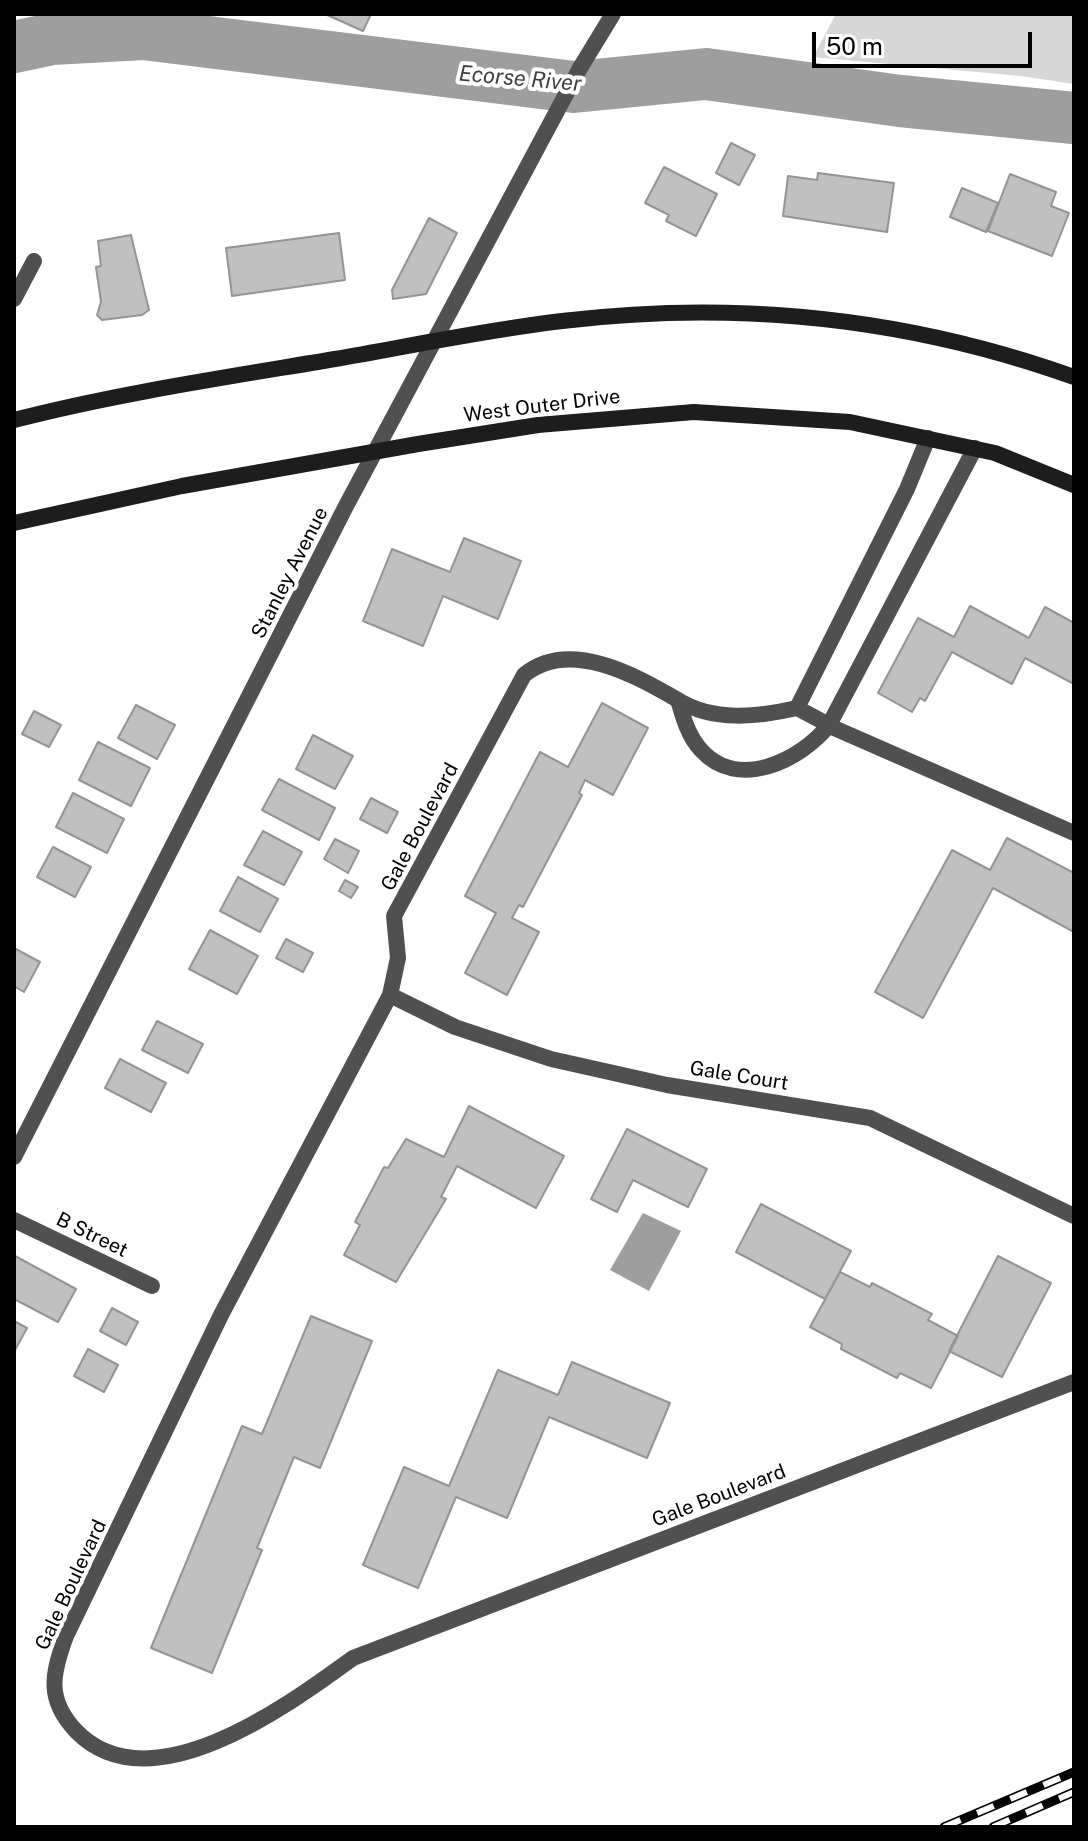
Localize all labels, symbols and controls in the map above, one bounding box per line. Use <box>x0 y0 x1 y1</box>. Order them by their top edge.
scale bar <box>816 16 1036 66</box>
text: 50 m <box>826 32 883 60</box>
water label: Ecorse River <box>458 60 582 98</box>
street label: West Outer Drive <box>462 384 622 428</box>
street label: Stanley Avenue <box>247 503 333 643</box>
street label: Gale Boulevard <box>376 759 464 895</box>
street label: Gale Court <box>688 1056 790 1096</box>
street label: B Street <box>52 1207 132 1263</box>
street label: Gale Boulevard <box>649 1460 789 1532</box>
street label: Gale Boulevard <box>30 1516 112 1654</box>

